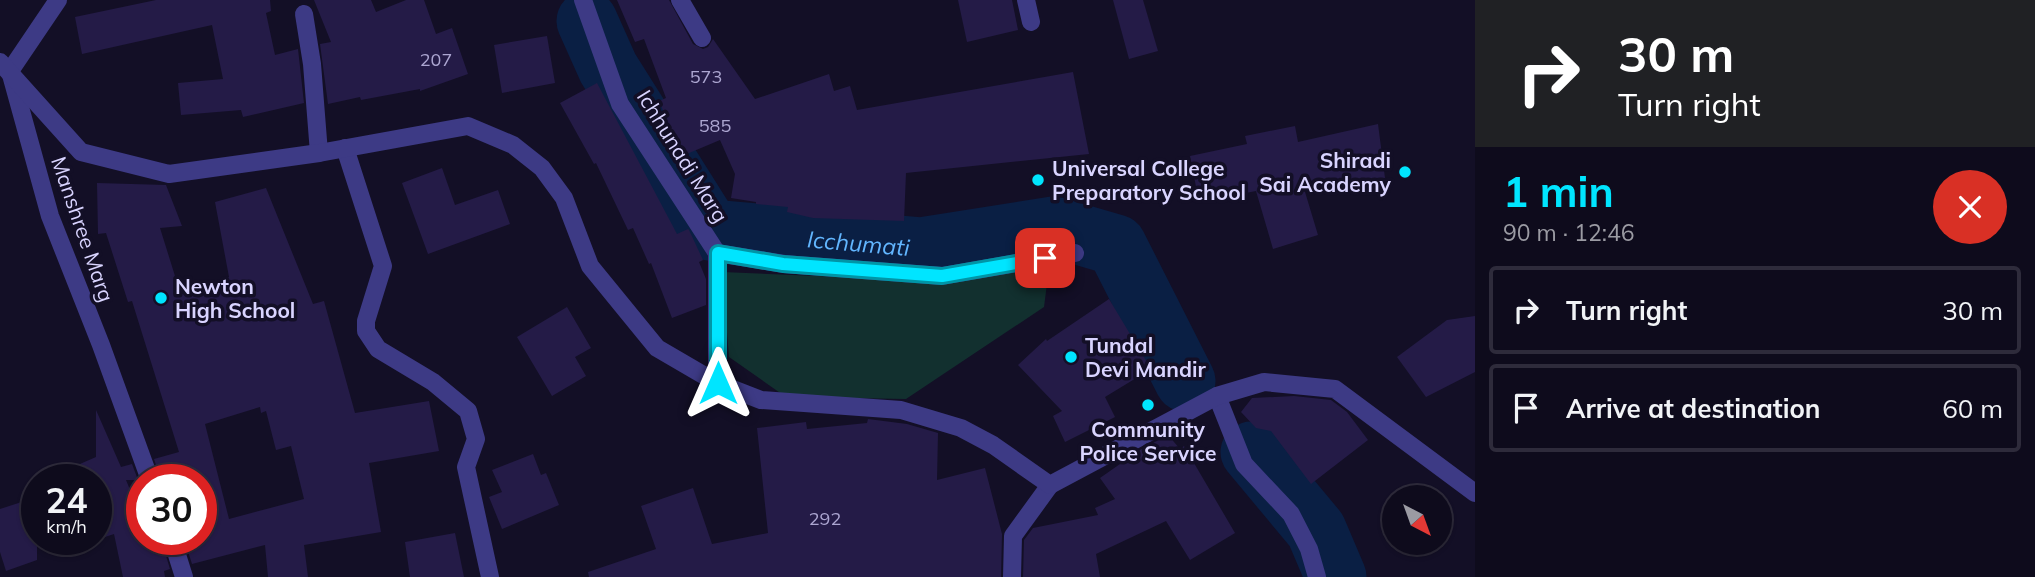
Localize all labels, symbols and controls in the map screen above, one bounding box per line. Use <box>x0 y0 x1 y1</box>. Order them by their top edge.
text: 30 m <box>1618 23 1734 84</box>
icon: right <box>1503 28 1594 119</box>
house number: 207 <box>420 48 452 71</box>
house number: 573 <box>690 65 722 88</box>
text: Turn right <box>1618 84 1761 124</box>
street label: Ichhunadi Marg <box>632 85 734 227</box>
house number: 585 <box>699 114 731 137</box>
place label: Shiradi Sai Academy <box>1259 147 1392 197</box>
street label: Manshree Marg <box>46 153 120 305</box>
place label: Universal College Preparatory School <box>1052 155 1246 205</box>
marker: Shiradi Sai Academy <box>1397 164 1413 180</box>
text: 1 min <box>1503 165 1614 218</box>
button: close <box>1933 170 2007 244</box>
marker: Universal College Preparatory School <box>1030 172 1046 188</box>
text: 90 m · 12:46 <box>1503 218 1635 247</box>
water label: Icchumati <box>806 224 912 262</box>
pin <box>1015 228 1075 288</box>
icon: arrive <box>1026 239 1064 277</box>
place label: Newton High School <box>175 273 295 323</box>
marker: Newton High School <box>153 290 169 306</box>
icon: right <box>1507 291 1545 329</box>
text: Turn right <box>1566 294 1687 327</box>
text: 30 m <box>1942 294 2003 327</box>
place label: Tundal Devi Mandir <box>1085 332 1206 382</box>
position arrow <box>681 346 755 420</box>
marker: Tundal Devi Mandir <box>1063 349 1079 365</box>
icon: arrive <box>1507 389 1545 427</box>
text: Arrive at destination <box>1566 392 1821 425</box>
text: 60 m <box>1942 392 2003 425</box>
marker: Community Police Service <box>1140 397 1156 413</box>
place label: Community Police Service <box>1079 416 1217 466</box>
speed limit sign: 30 <box>126 464 217 555</box>
text: 24 <box>45 478 88 522</box>
north arrow <box>1382 485 1452 555</box>
map controls <box>1382 485 1452 555</box>
house number: 292 <box>809 507 841 530</box>
text: km/h <box>46 515 87 538</box>

